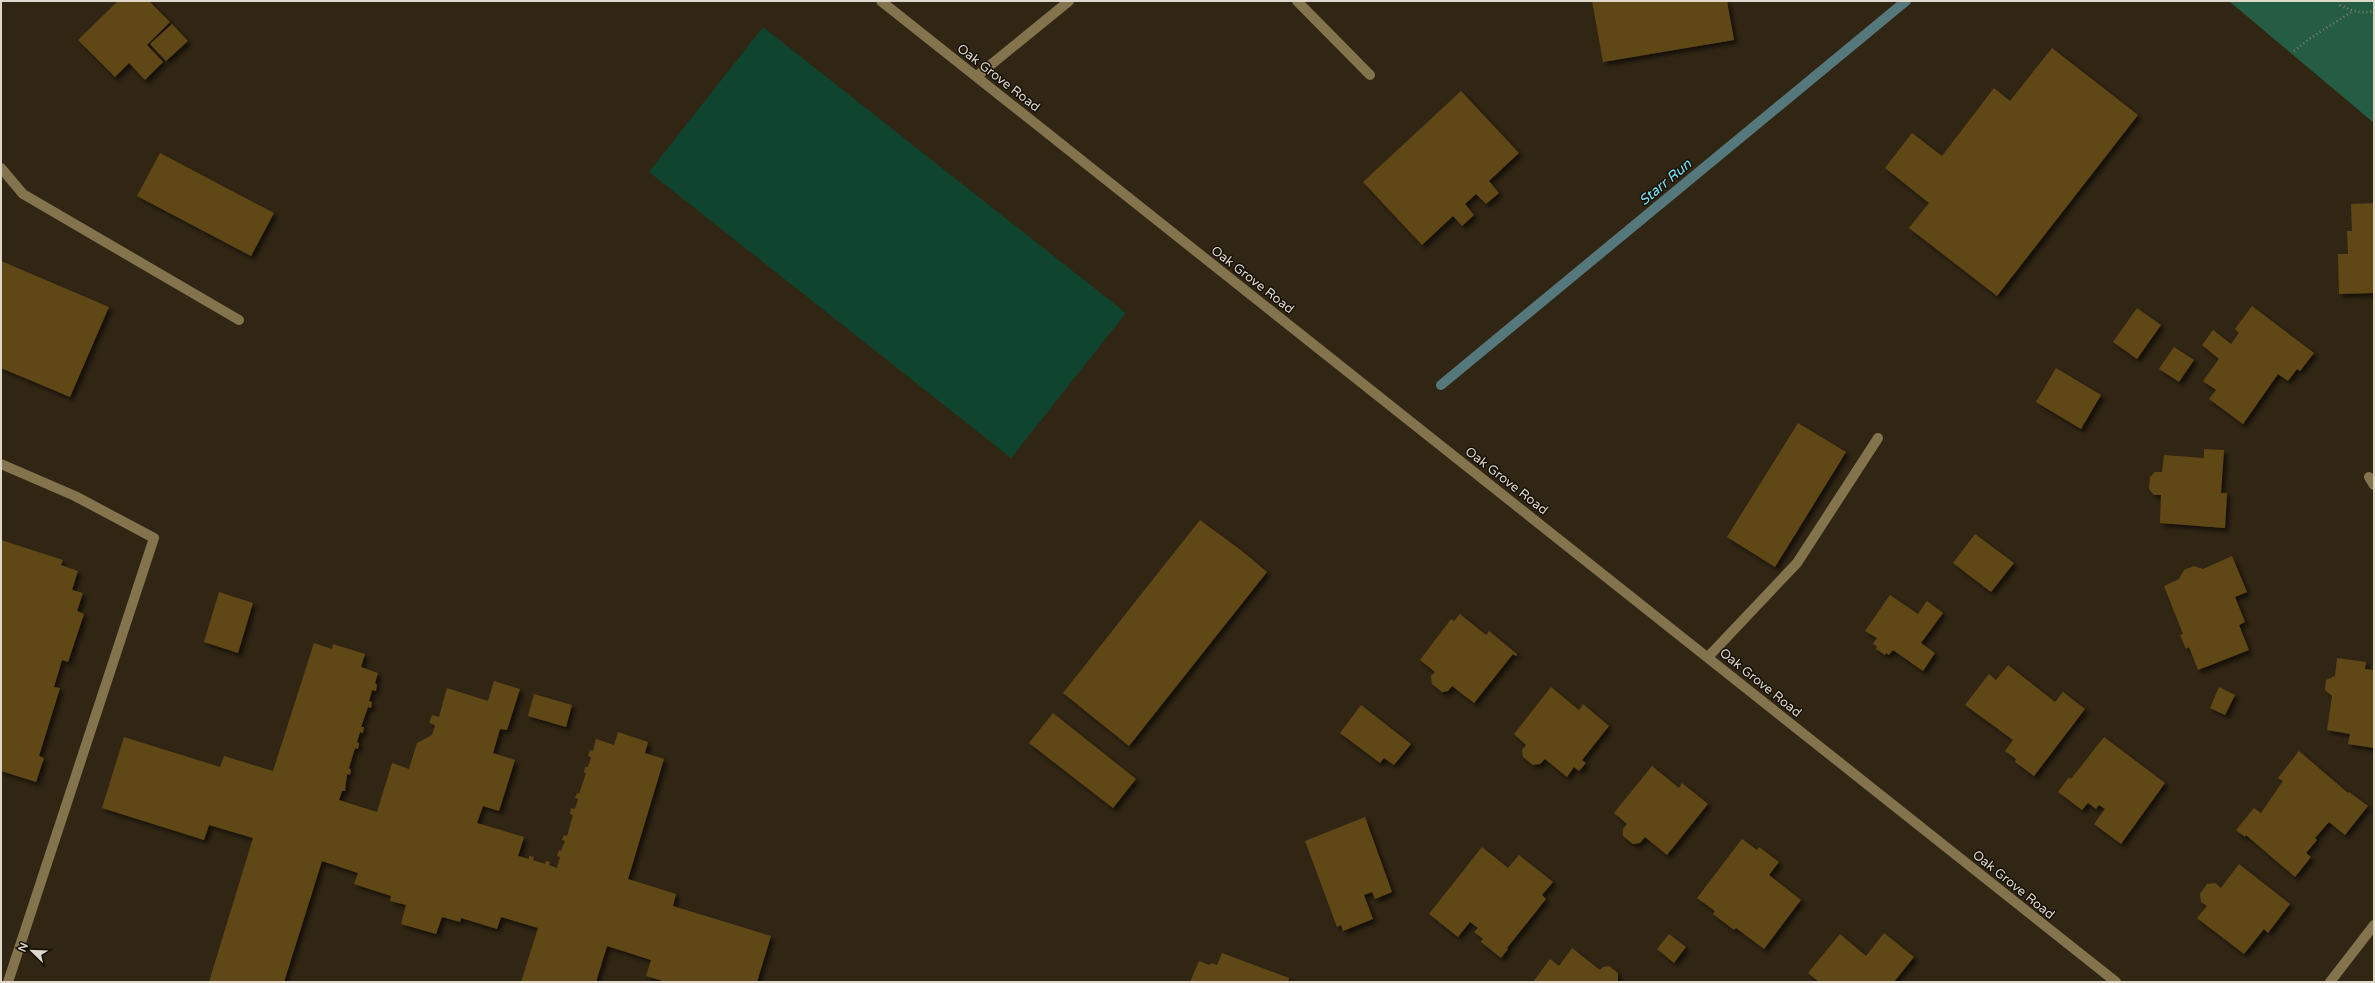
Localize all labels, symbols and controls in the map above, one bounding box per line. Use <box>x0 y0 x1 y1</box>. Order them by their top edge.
street label: Oak Grove Road <box>954 40 1043 115</box>
water label: Starr Run <box>1636 155 1695 209</box>
street label: Oak Grove Road <box>1208 242 1297 317</box>
street label: Oak Grove Road <box>1462 443 1551 518</box>
street label: Oak Grove Road <box>1716 645 1805 721</box>
street label: Oak Grove Road <box>1969 847 2058 923</box>
north arrow <box>12 931 52 971</box>
text: N <box>16 941 31 954</box>

